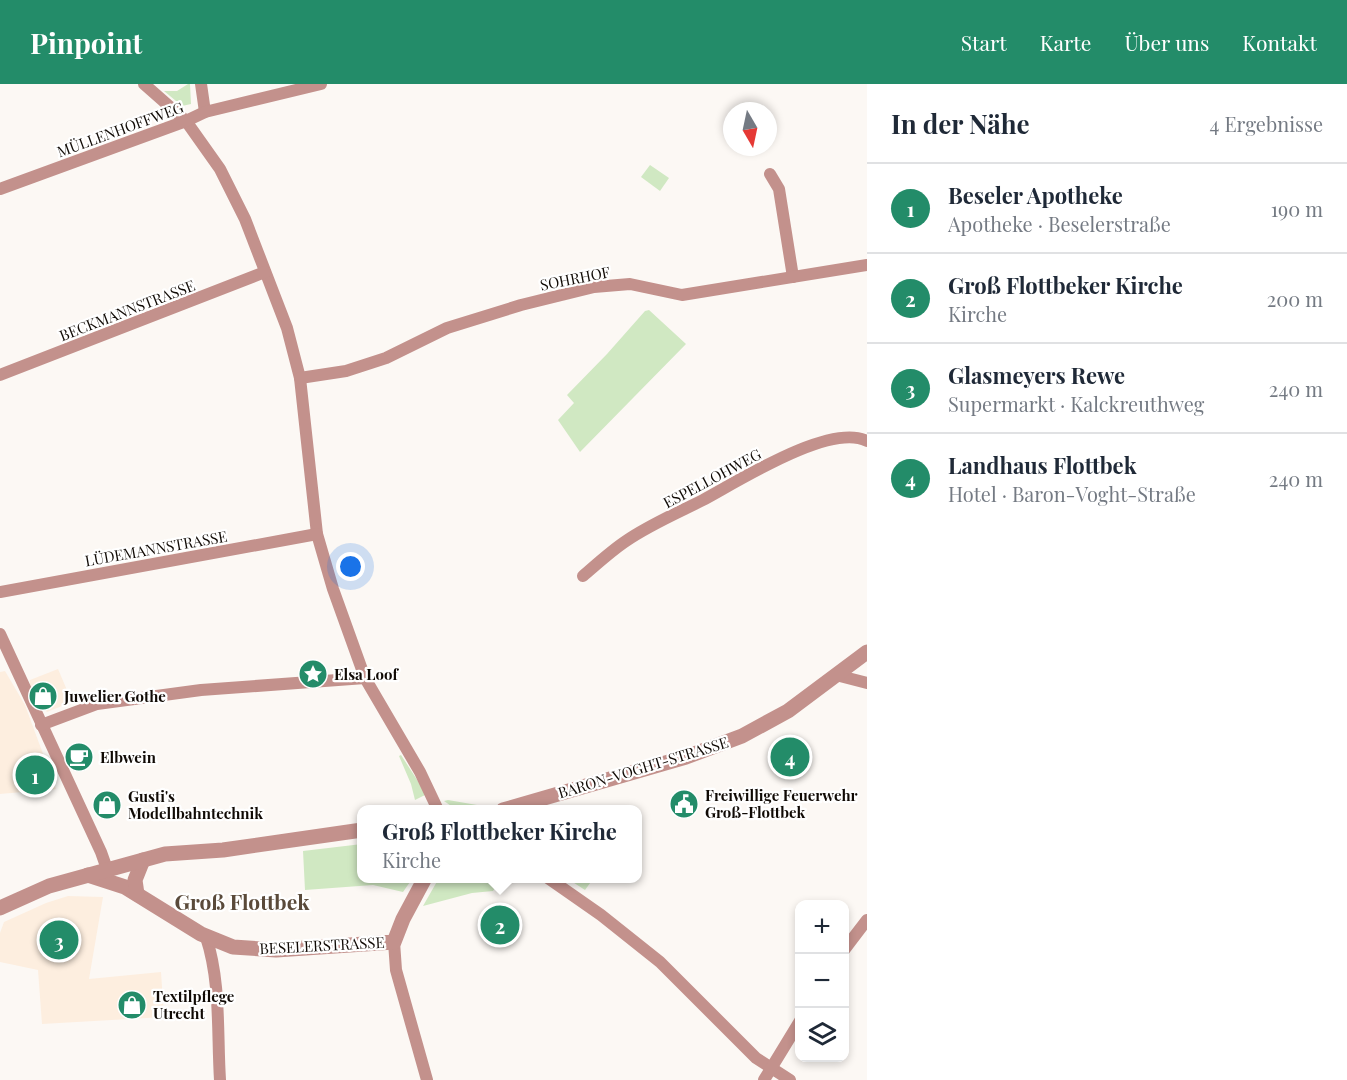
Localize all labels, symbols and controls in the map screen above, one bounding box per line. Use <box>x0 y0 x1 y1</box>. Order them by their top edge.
text: Pinpoint <box>30 24 142 61</box>
text: Start <box>961 28 1007 56</box>
text: Karte <box>1040 28 1091 56</box>
text: Über uns <box>1124 28 1209 56</box>
text: Kontakt <box>1242 28 1317 56</box>
street label: MÜLLENHOFFWEG <box>54 97 186 161</box>
north arrow <box>723 102 777 156</box>
text: In der Nähe <box>891 106 1030 141</box>
text: 4 Ergebnisse <box>1210 110 1323 137</box>
text: Beseler Apotheke <box>948 180 1123 210</box>
text: 1 <box>907 195 914 222</box>
text: 190 m <box>1271 195 1323 222</box>
text: Apotheke · Beselerstraße <box>948 210 1171 237</box>
street label: SOHRHOF <box>538 261 612 295</box>
text: Groß Flottbeker Kirche <box>948 270 1183 300</box>
street label: BECKMANNSTRASSE <box>56 275 198 345</box>
text: 2 <box>905 285 916 312</box>
text: 200 m <box>1267 285 1323 312</box>
text: Kirche <box>948 300 1007 327</box>
text: Glasmeyers Rewe <box>948 360 1125 390</box>
text: 3 <box>906 375 915 402</box>
text: 240 m <box>1269 375 1323 402</box>
text: Supermarkt · Kalckreuthweg <box>948 390 1204 417</box>
street label: ESPELLOHWEG <box>659 444 765 512</box>
text: Landhaus Flottbek <box>948 450 1137 480</box>
text: 4 <box>905 465 916 492</box>
text: 240 m <box>1269 465 1323 492</box>
text: Hotel · Baron-Voght-Straße <box>948 480 1196 507</box>
street label: LÜDEMANNSTRASSE <box>83 526 229 570</box>
your location <box>336 552 365 581</box>
place icon: Elsa Loof <box>297 658 329 690</box>
place label: Elsa Loof <box>334 664 399 684</box>
shop icon: Juwelier Gothe <box>27 680 59 712</box>
place label: Juwelier Gothe <box>63 686 166 706</box>
street label: BARON-VOGHT-STRASSE <box>555 732 731 802</box>
pin: 4 <box>770 734 810 780</box>
cafe icon: Elbwein <box>63 741 95 773</box>
place label: Elbwein <box>100 747 157 767</box>
pin: 1 <box>15 752 54 798</box>
place label: Freiwillige Feuerwehr Groß-Flottbek <box>705 785 858 822</box>
place label: Gusti's Modellbahntechnik <box>128 786 263 823</box>
public building icon: Freiwillige Feuerwehr Groß-Flottbek <box>668 788 700 820</box>
shop icon: Gusti's Modellbahntechnik <box>91 789 123 821</box>
popup <box>357 805 642 883</box>
text: Groß Flottbeker Kirche <box>382 816 617 846</box>
text: Kirche <box>382 846 441 873</box>
district label: Groß Flottbek <box>174 887 310 915</box>
map controls <box>795 900 849 1062</box>
button: + <box>795 900 849 954</box>
pin: 2 <box>480 902 520 948</box>
pin: 3 <box>40 918 78 962</box>
street label: BESELERSTRASSE <box>259 932 385 958</box>
button: − <box>795 954 849 1008</box>
place label: Textilpflege Utrecht <box>153 986 235 1023</box>
shop icon: Textilpflege Utrecht <box>116 989 148 1021</box>
button: layers <box>795 1008 849 1062</box>

